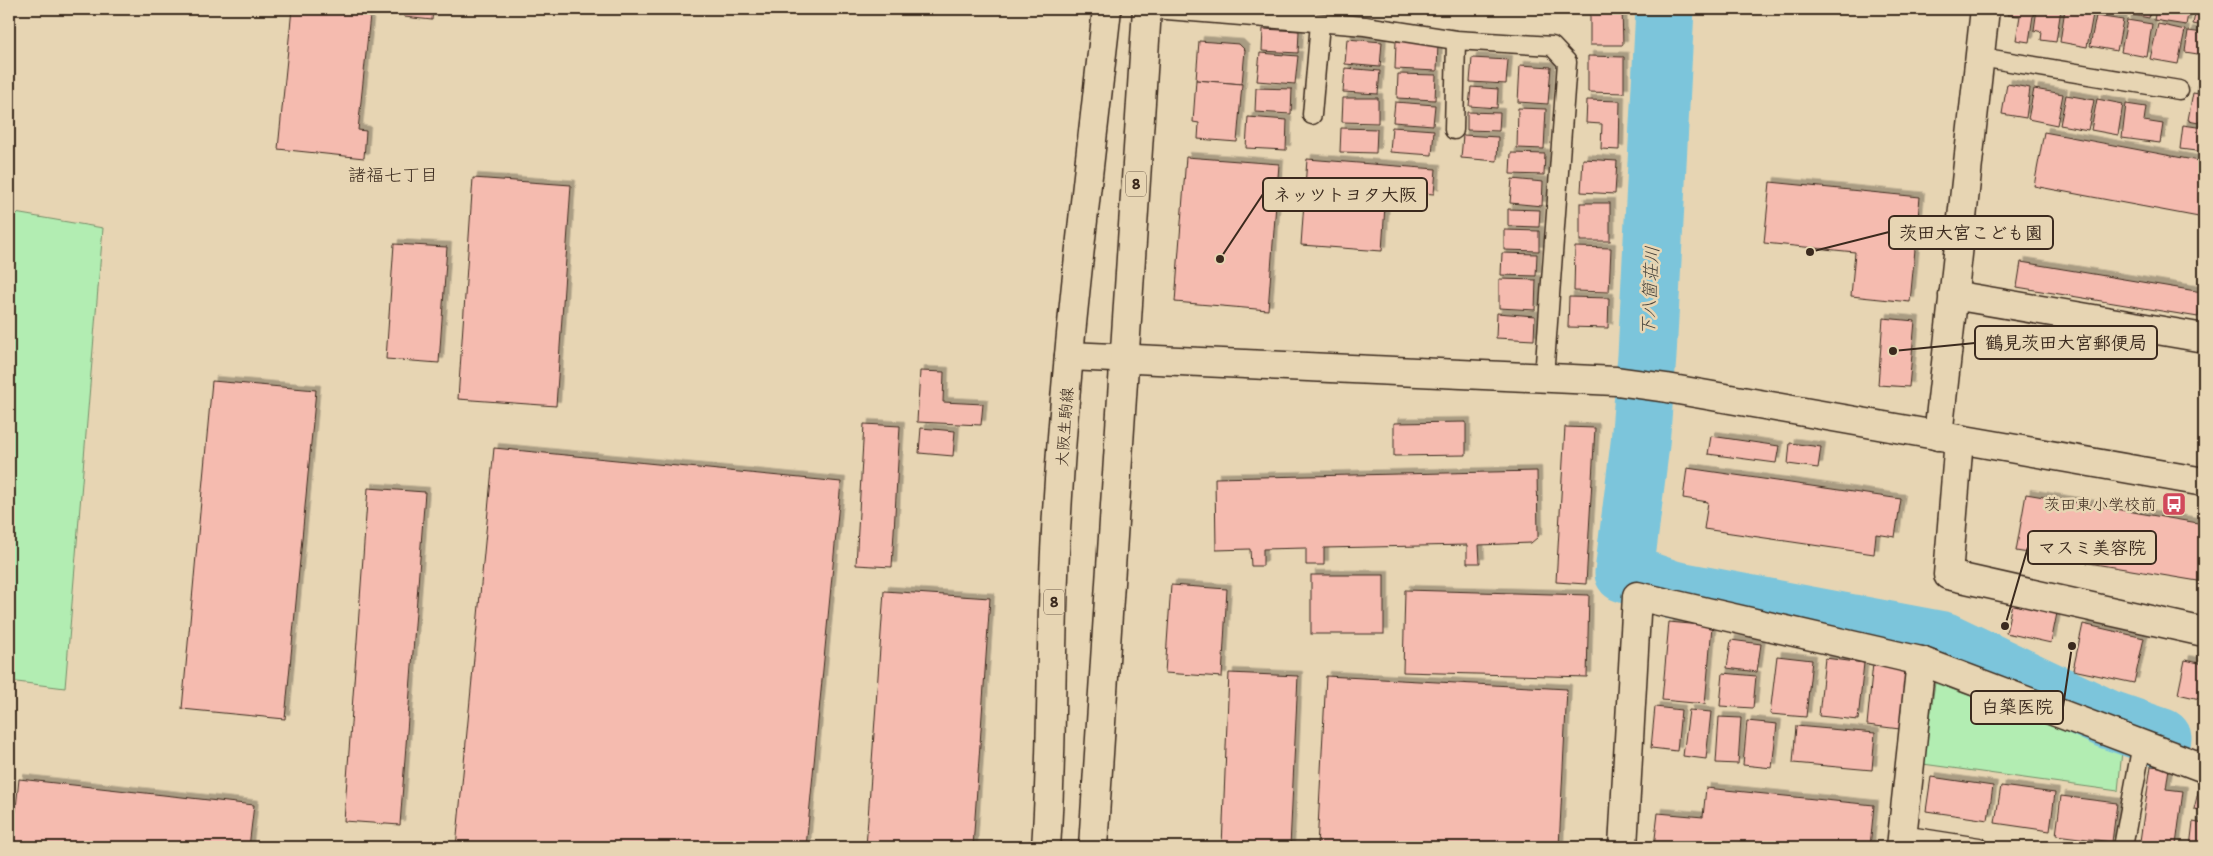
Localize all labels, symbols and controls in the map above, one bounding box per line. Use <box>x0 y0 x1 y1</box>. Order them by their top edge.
district label: 諸福七丁目 <box>348 164 438 186</box>
road number: 8 <box>1126 172 1146 196</box>
callout: ネッツトヨタ大阪 <box>1263 178 1427 211</box>
text: ネッツトヨタ大阪 <box>1273 184 1417 206</box>
callout: 茨田大宮こども園 <box>1889 216 2053 249</box>
text: 茨田大宮こども園 <box>1899 222 2043 244</box>
water label: 下八箇荘川 <box>1637 245 1663 337</box>
callout: 鶴見茨田大宮郵便局 <box>1975 326 2157 359</box>
text: 鶴見茨田大宮郵便局 <box>1985 332 2147 354</box>
street label: 大阪生駒線 <box>1052 386 1077 468</box>
bus stop icon: 茨田東小学校前 <box>2161 491 2187 517</box>
place label: 茨田東小学校前 <box>2044 495 2156 514</box>
callout: マスミ美容院 <box>2028 531 2156 564</box>
text: マスミ美容院 <box>2038 537 2146 559</box>
road number: 8 <box>1044 590 1064 614</box>
callout: 白築医院 <box>1971 691 2063 724</box>
text: 白築医院 <box>1981 696 2053 718</box>

